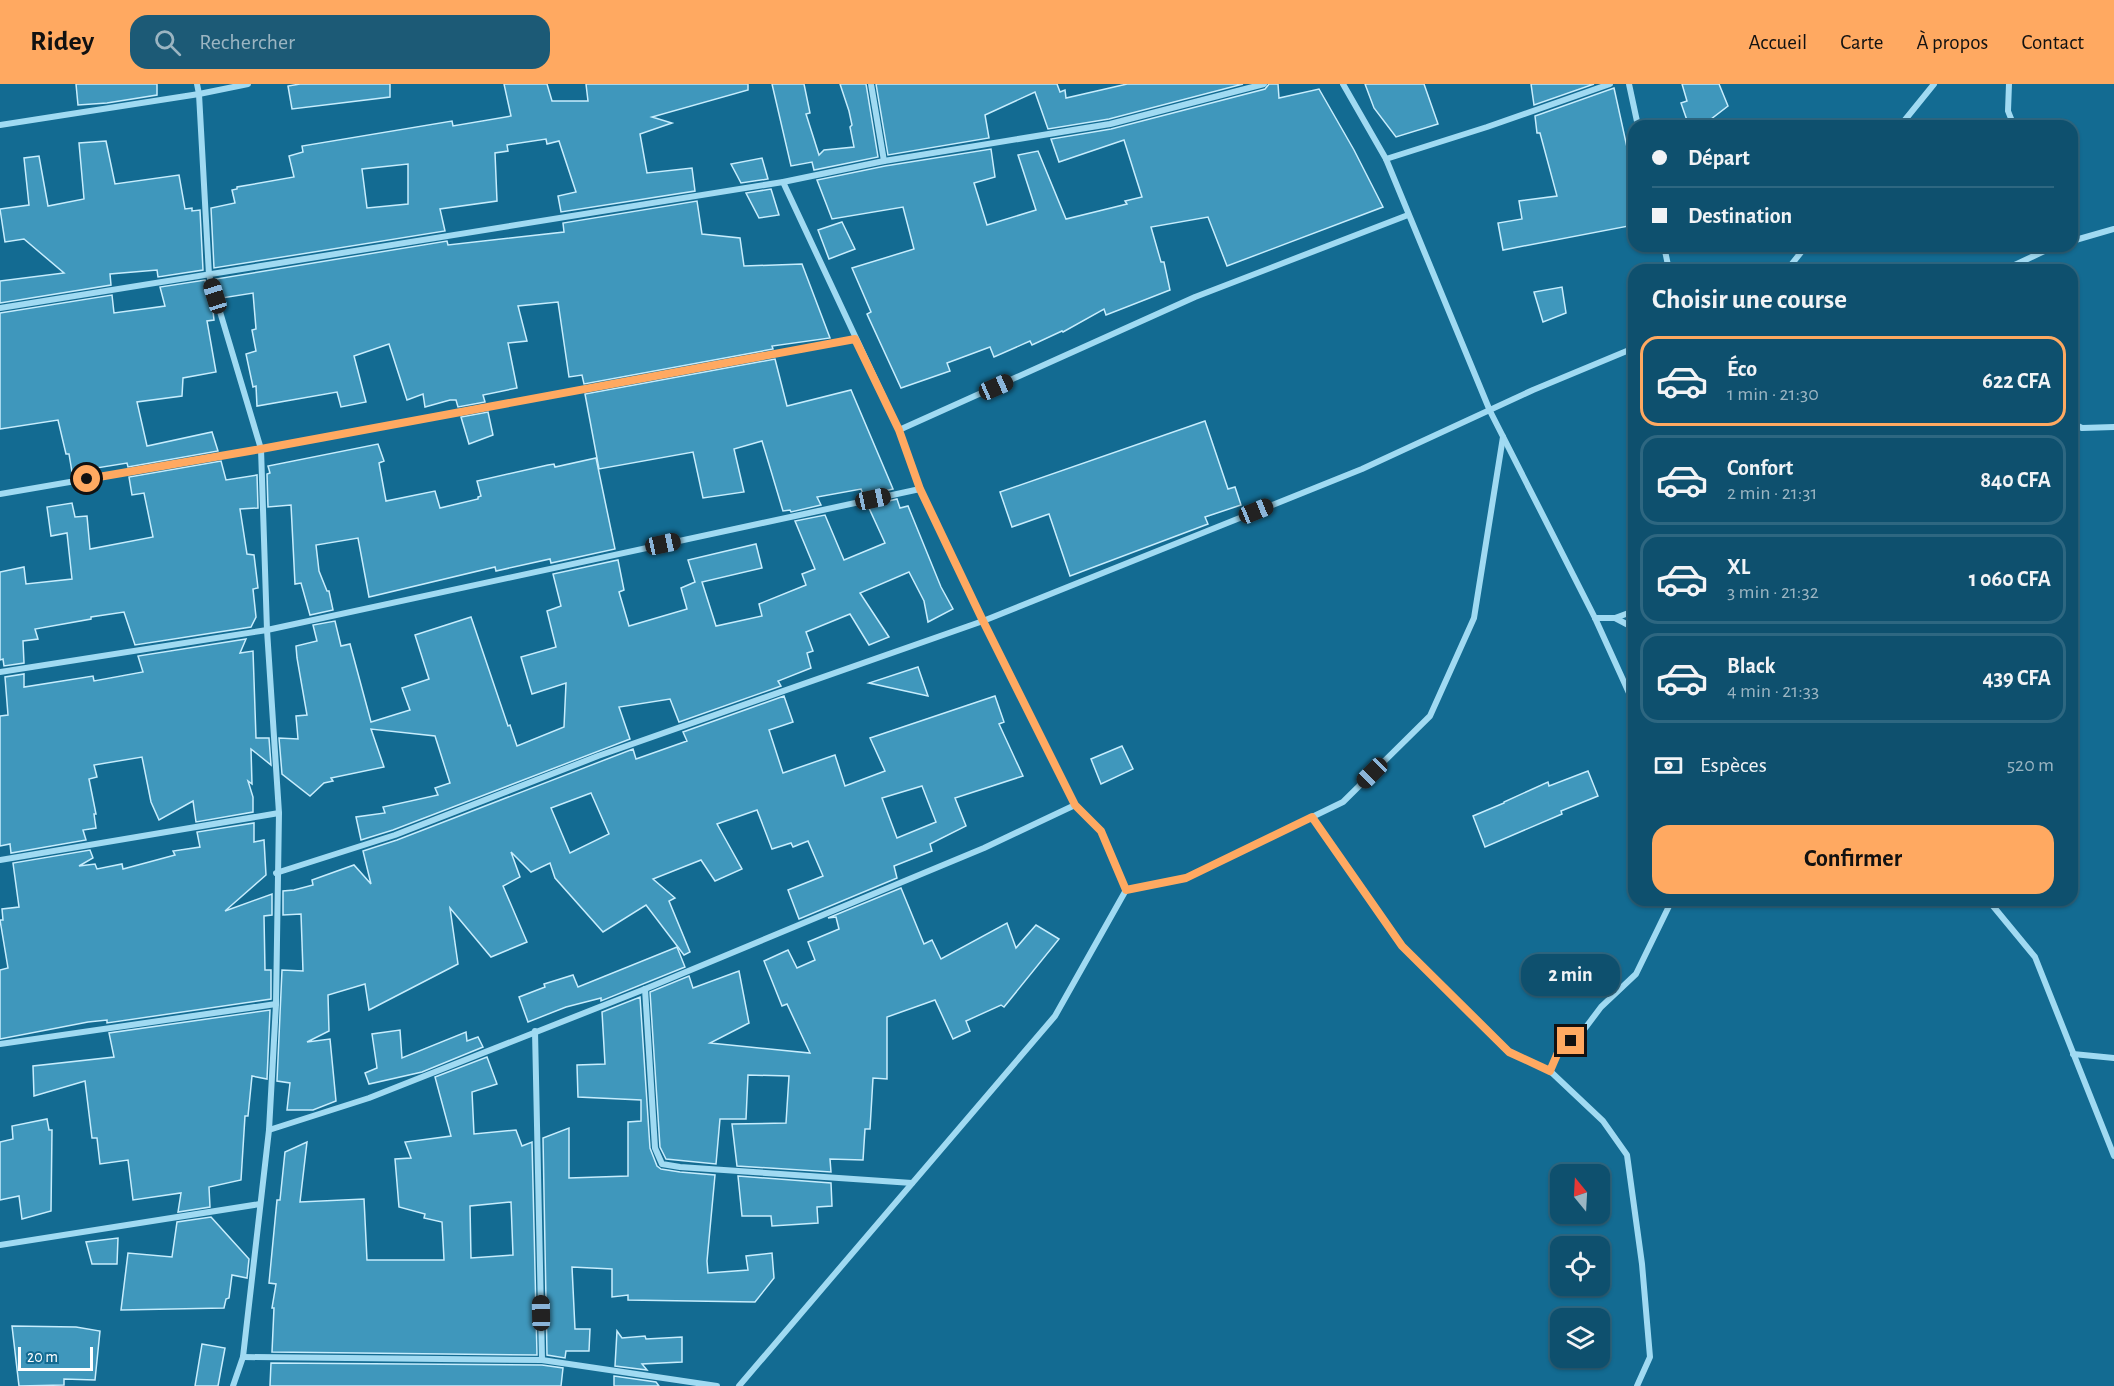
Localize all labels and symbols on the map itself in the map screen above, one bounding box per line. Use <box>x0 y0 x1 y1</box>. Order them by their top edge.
car <box>201 276 229 316</box>
car <box>976 371 1016 403</box>
route start <box>73 465 100 492</box>
car <box>854 486 892 512</box>
car <box>1236 496 1276 526</box>
car <box>644 531 682 557</box>
car <box>1353 754 1391 792</box>
callout: 2 min <box>1522 954 1620 996</box>
route end <box>1557 1027 1584 1054</box>
north arrow <box>1550 1164 1610 1224</box>
car <box>532 1295 550 1331</box>
scale bar <box>18 1344 93 1372</box>

